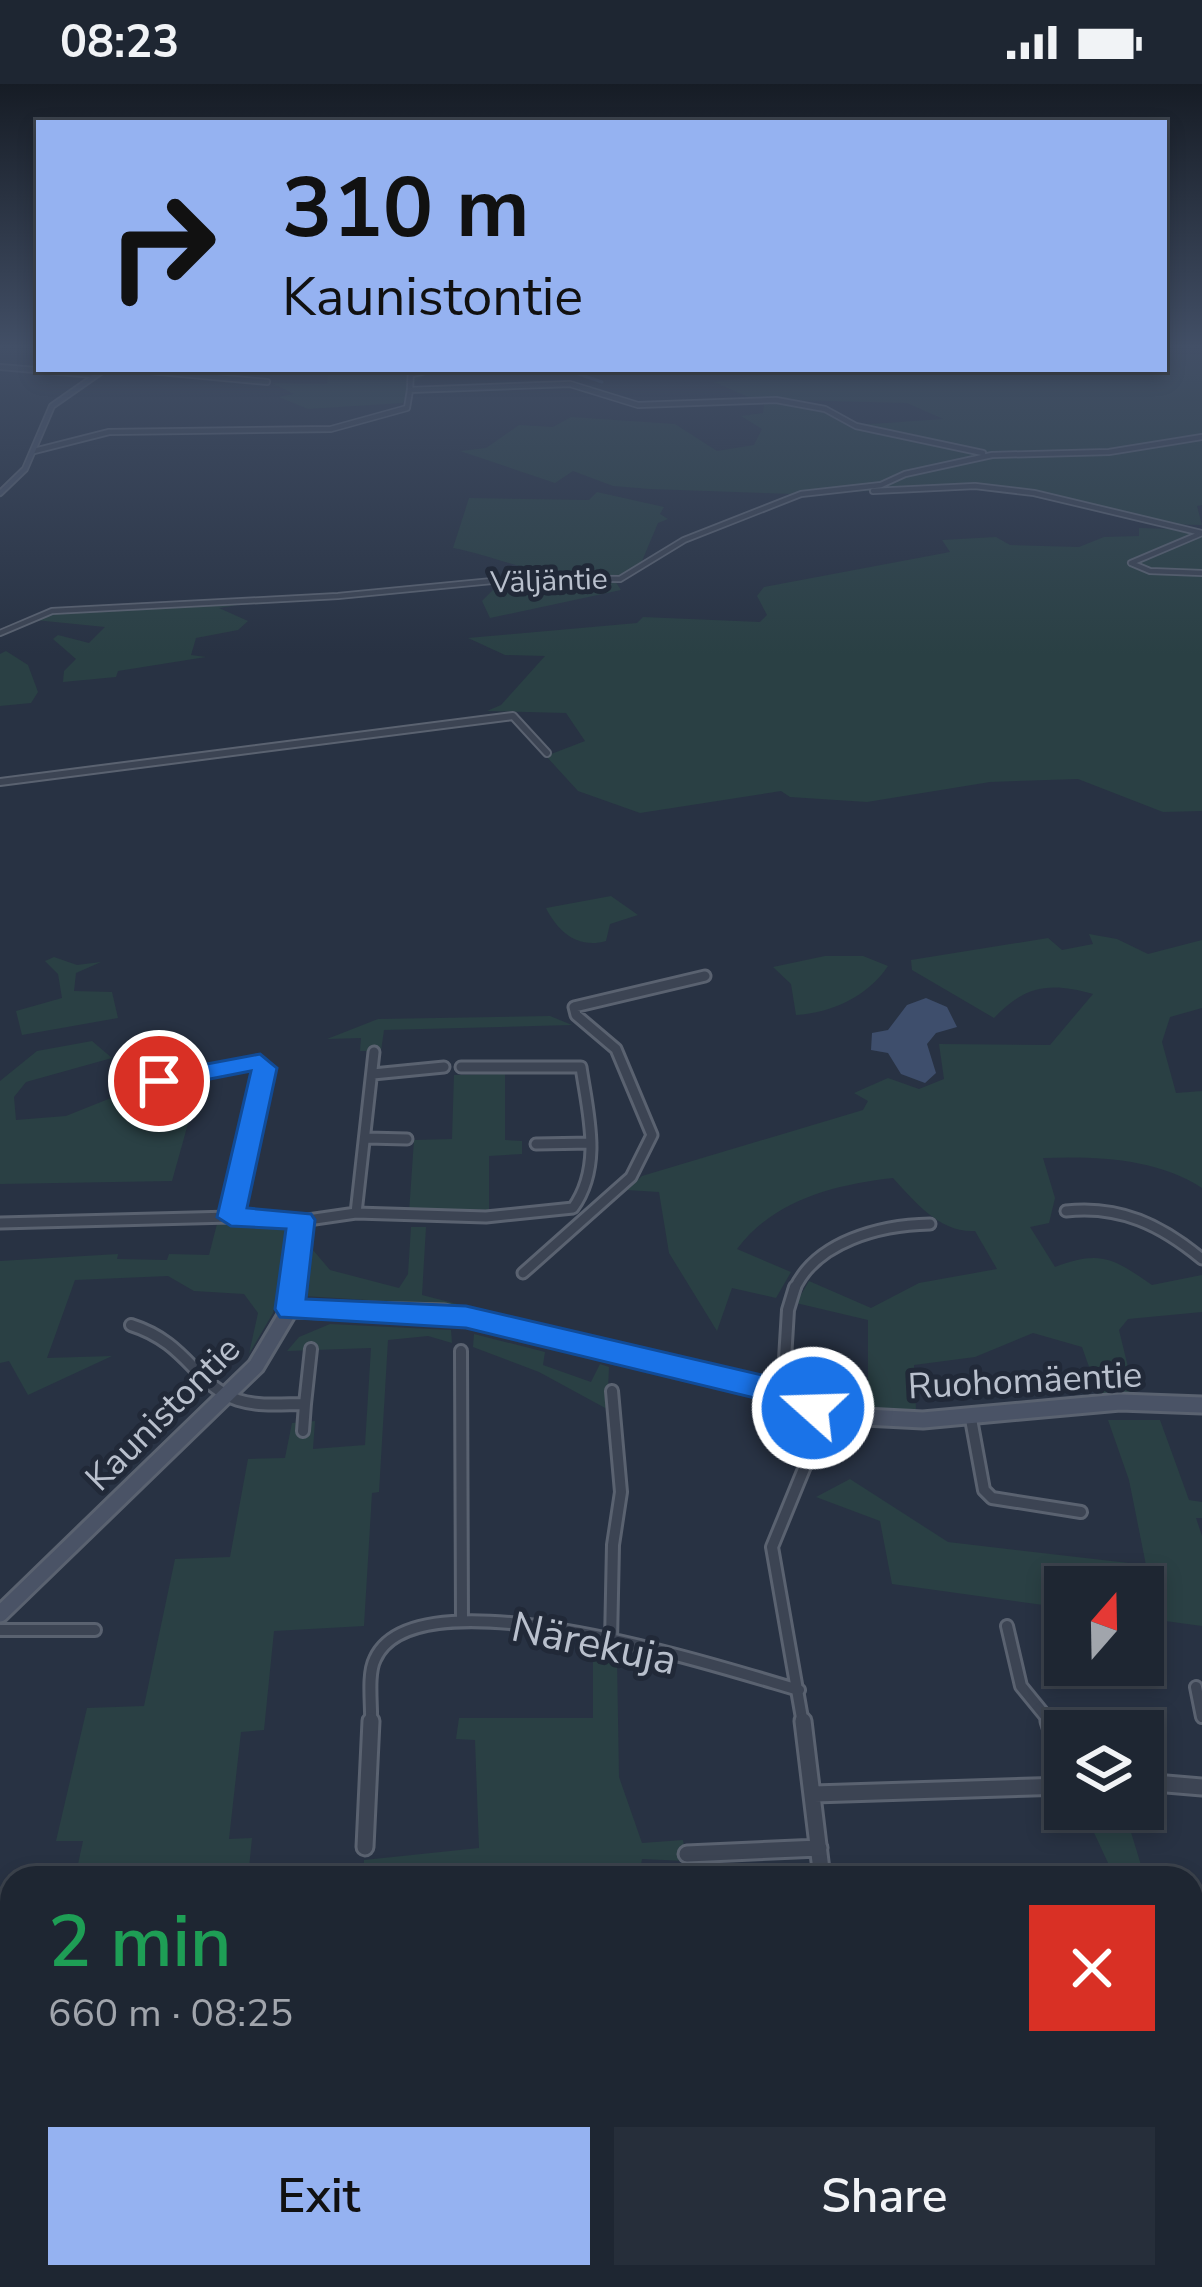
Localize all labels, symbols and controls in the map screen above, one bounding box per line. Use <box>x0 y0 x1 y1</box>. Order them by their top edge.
text: 08:23 <box>60 12 179 73</box>
text: 310 m <box>282 151 530 266</box>
icon: right <box>84 168 240 324</box>
text: Kaunistontie <box>282 260 583 334</box>
street label: Väljäntie <box>489 558 608 604</box>
pin <box>108 1030 210 1132</box>
icon: arrive <box>126 1048 192 1114</box>
street label: Kaunistontie <box>75 1326 251 1502</box>
position arrow <box>750 1345 876 1471</box>
street label: Ruohomäentie <box>907 1350 1143 1412</box>
north arrow <box>1044 1566 1164 1686</box>
map controls <box>1044 1566 1164 1830</box>
street label: Närekuja <box>506 1599 682 1689</box>
button: layers <box>1044 1710 1164 1830</box>
text: 2 min <box>48 1893 231 1991</box>
button: close <box>1029 1905 1155 2031</box>
text: 660 m · 08:25 <box>48 1987 293 2040</box>
button: Exit <box>48 2127 590 2265</box>
button: Share <box>614 2127 1155 2265</box>

